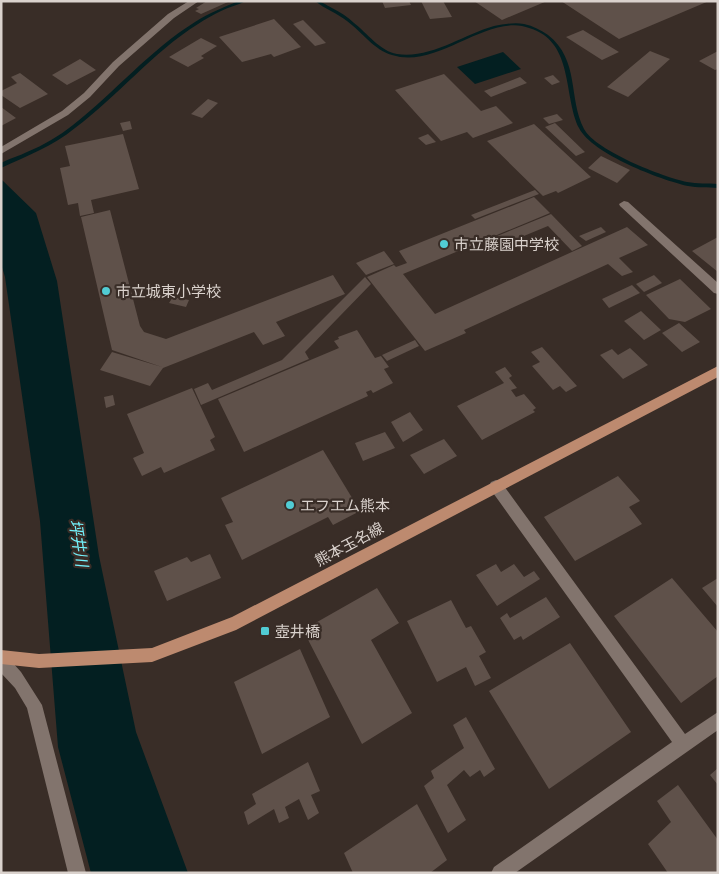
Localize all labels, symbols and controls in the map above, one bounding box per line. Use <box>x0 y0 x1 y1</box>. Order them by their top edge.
place label: 市立藤園中学校 <box>454 235 559 254</box>
marker: 市立藤園中学校 <box>438 238 450 250</box>
place label: 市立城東小学校 <box>116 282 221 301</box>
marker: 市立城東小学校 <box>100 285 112 297</box>
place label: エフエム熊本 <box>300 496 390 515</box>
marker: エフエム熊本 <box>284 499 296 511</box>
water label: 坪井川 <box>65 518 93 570</box>
street label: 熊本玉名線 <box>311 518 387 570</box>
place label: 壺井橋 <box>275 622 320 641</box>
marker: 壺井橋 <box>259 625 271 637</box>

